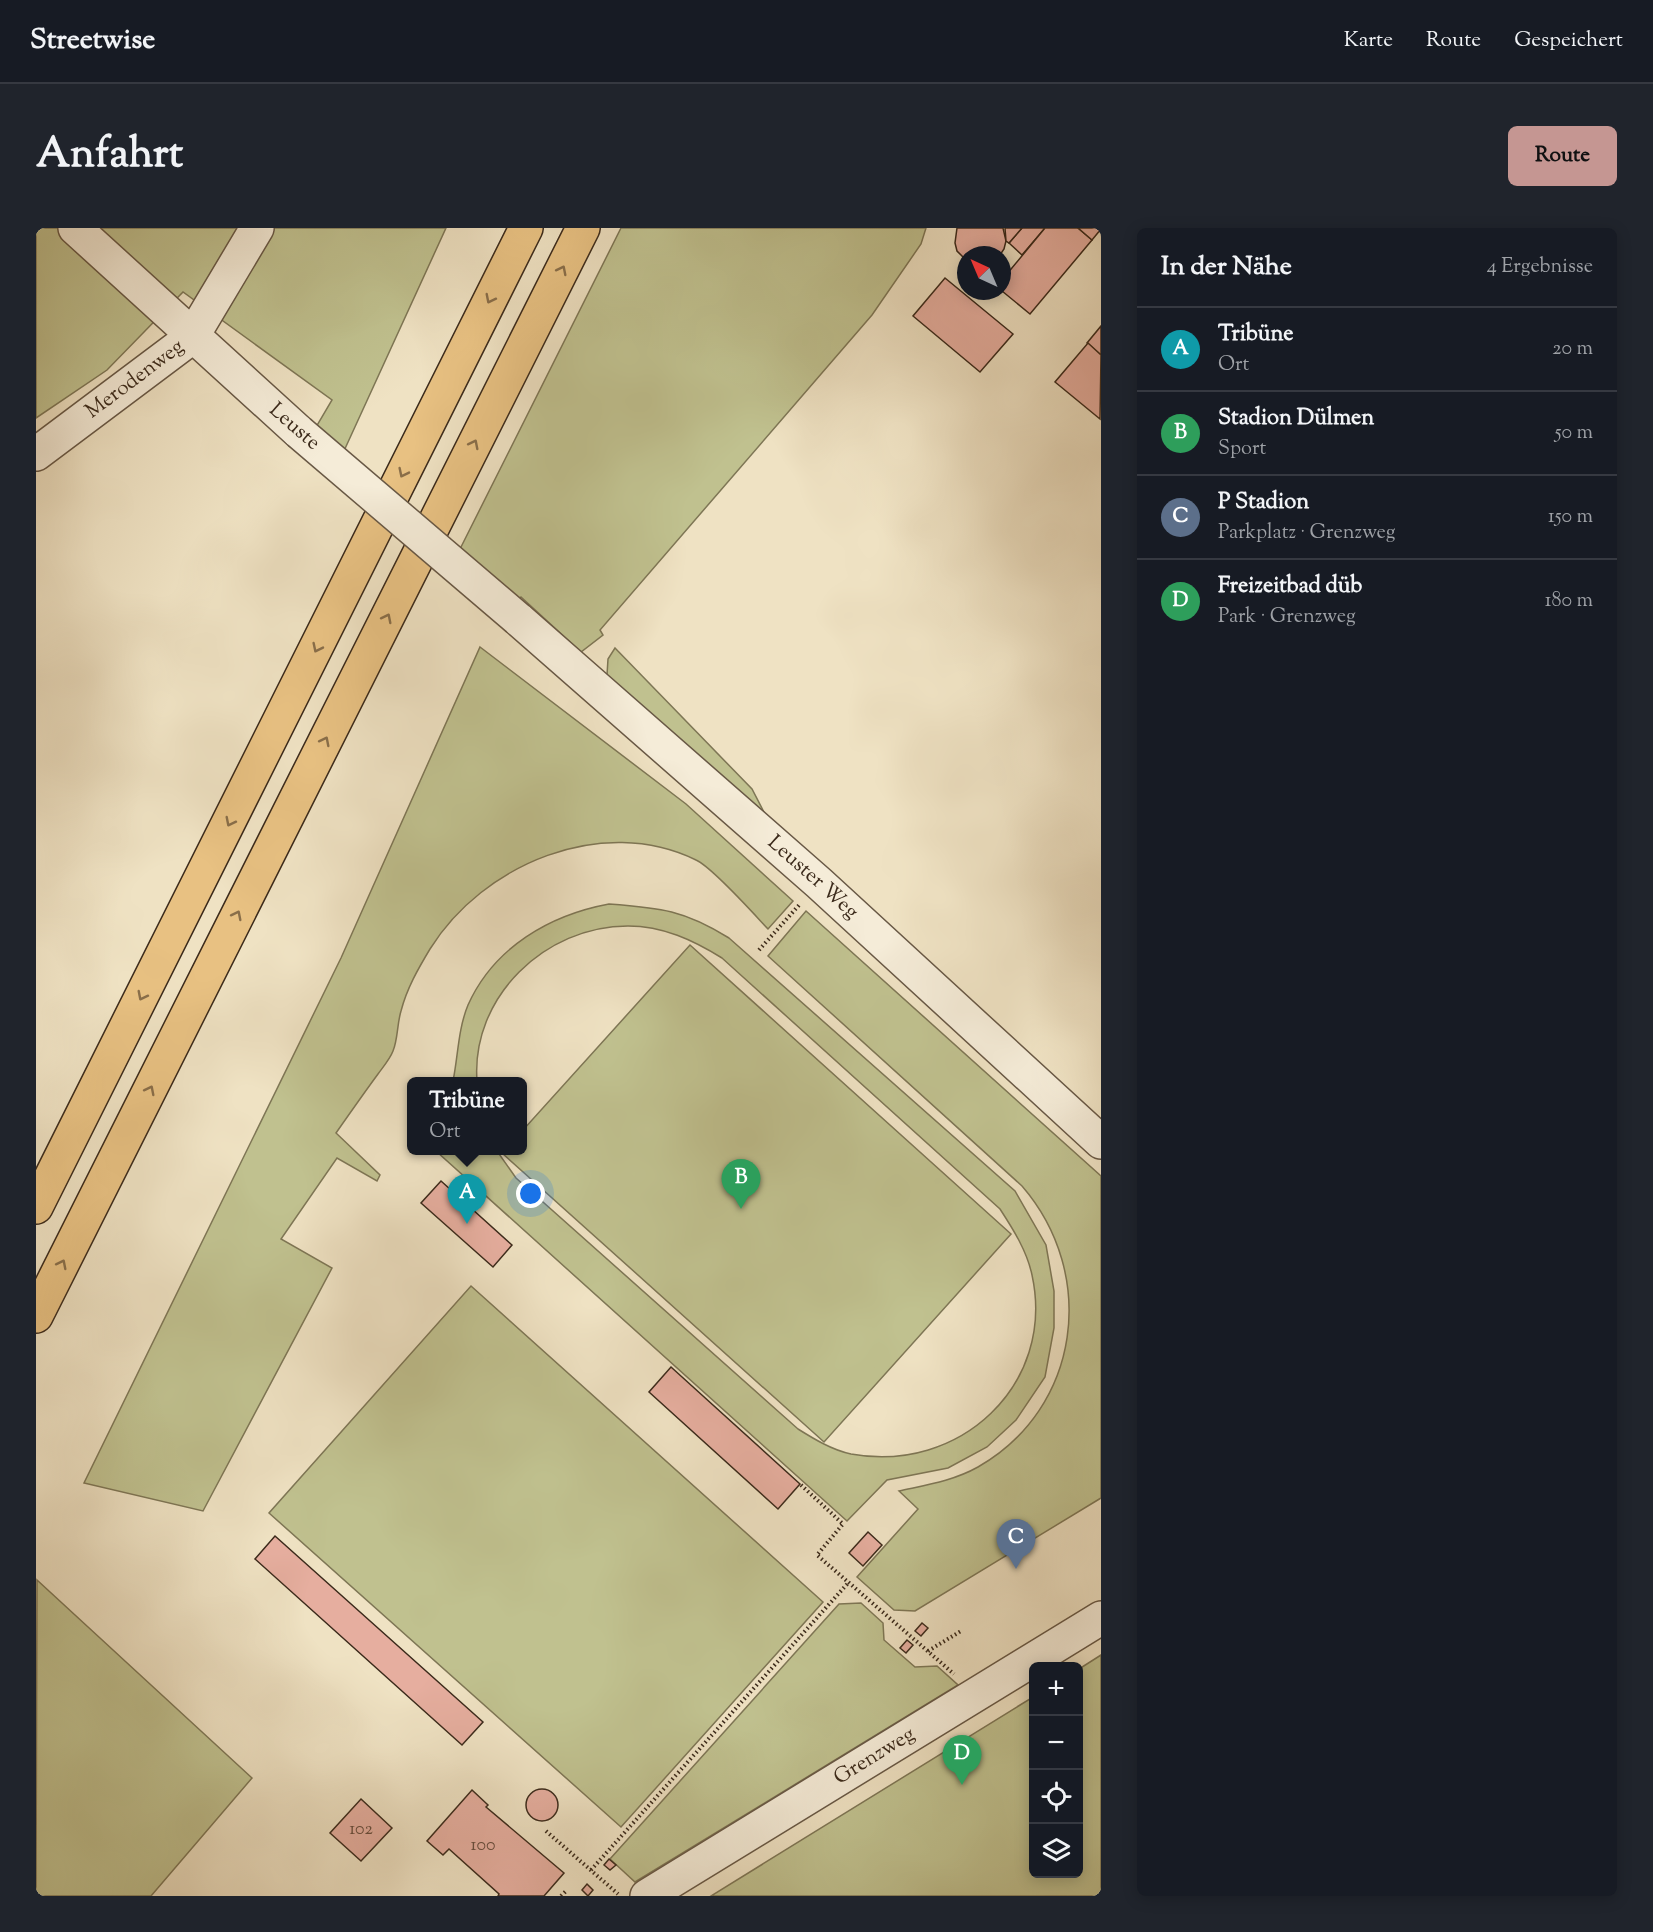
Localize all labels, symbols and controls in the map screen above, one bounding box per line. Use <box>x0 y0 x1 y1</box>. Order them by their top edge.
text: Streetwise <box>30 21 155 61</box>
text: Karte <box>1344 26 1393 56</box>
text: Route <box>1426 26 1481 56</box>
text: Gespeichert <box>1514 26 1623 56</box>
text: Anfahrt <box>36 126 183 186</box>
button: Route <box>1508 126 1617 186</box>
north arrow <box>957 246 1011 300</box>
text: In der Nähe <box>1161 249 1292 286</box>
text: 4 Ergebnisse <box>1487 253 1593 282</box>
one-way arrow <box>555 266 566 276</box>
one-way arrow <box>486 293 498 304</box>
text: Tribüne <box>1218 319 1294 351</box>
street label: Merodenweg <box>80 333 191 427</box>
text: A <box>1172 335 1189 364</box>
text: 20 m <box>1552 335 1593 364</box>
text: Ort <box>1218 351 1249 380</box>
street label: Leuste <box>262 396 326 458</box>
text: Stadion Dülmen <box>1218 403 1374 435</box>
text: B <box>1174 419 1187 448</box>
text: 50 m <box>1555 419 1593 448</box>
text: Sport <box>1218 435 1266 464</box>
one-way arrow <box>467 440 479 451</box>
one-way arrow <box>399 466 411 477</box>
text: P Stadion <box>1218 487 1309 519</box>
text: C <box>1172 503 1189 532</box>
text: 150 m <box>1548 503 1593 532</box>
text: Parkplatz · Grenzweg <box>1218 519 1396 548</box>
text: Freizeitbad düb <box>1218 571 1362 603</box>
text: D <box>1173 587 1188 616</box>
text: 180 m <box>1545 587 1593 616</box>
text: Park · Grenzweg <box>1218 603 1356 632</box>
one-way arrow <box>379 614 391 625</box>
one-way arrow <box>312 641 324 652</box>
one-way arrow <box>318 737 329 748</box>
one-way arrow <box>226 816 237 827</box>
street label: Leuster Weg <box>760 829 865 927</box>
one-way arrow <box>230 911 242 922</box>
one-way arrow <box>138 990 149 1001</box>
popup <box>407 1077 527 1155</box>
one-way arrow <box>142 1085 154 1096</box>
text: Tribüne <box>429 1086 505 1118</box>
text: Ort <box>429 1118 461 1147</box>
pin: B <box>722 1160 760 1209</box>
pin: A <box>448 1174 486 1224</box>
your location <box>516 1179 545 1208</box>
one-way arrow <box>55 1259 66 1270</box>
pin: C <box>996 1520 1036 1569</box>
map controls <box>1029 1662 1083 1878</box>
button: + <box>1029 1662 1083 1716</box>
button: − <box>1029 1716 1083 1770</box>
street label: Grenzweg <box>828 1720 921 1793</box>
pin: D <box>942 1736 982 1785</box>
button: locate <box>1029 1770 1083 1824</box>
house number: 102 <box>349 1817 373 1843</box>
button: layers <box>1029 1824 1083 1878</box>
house number: 100 <box>471 1833 495 1859</box>

